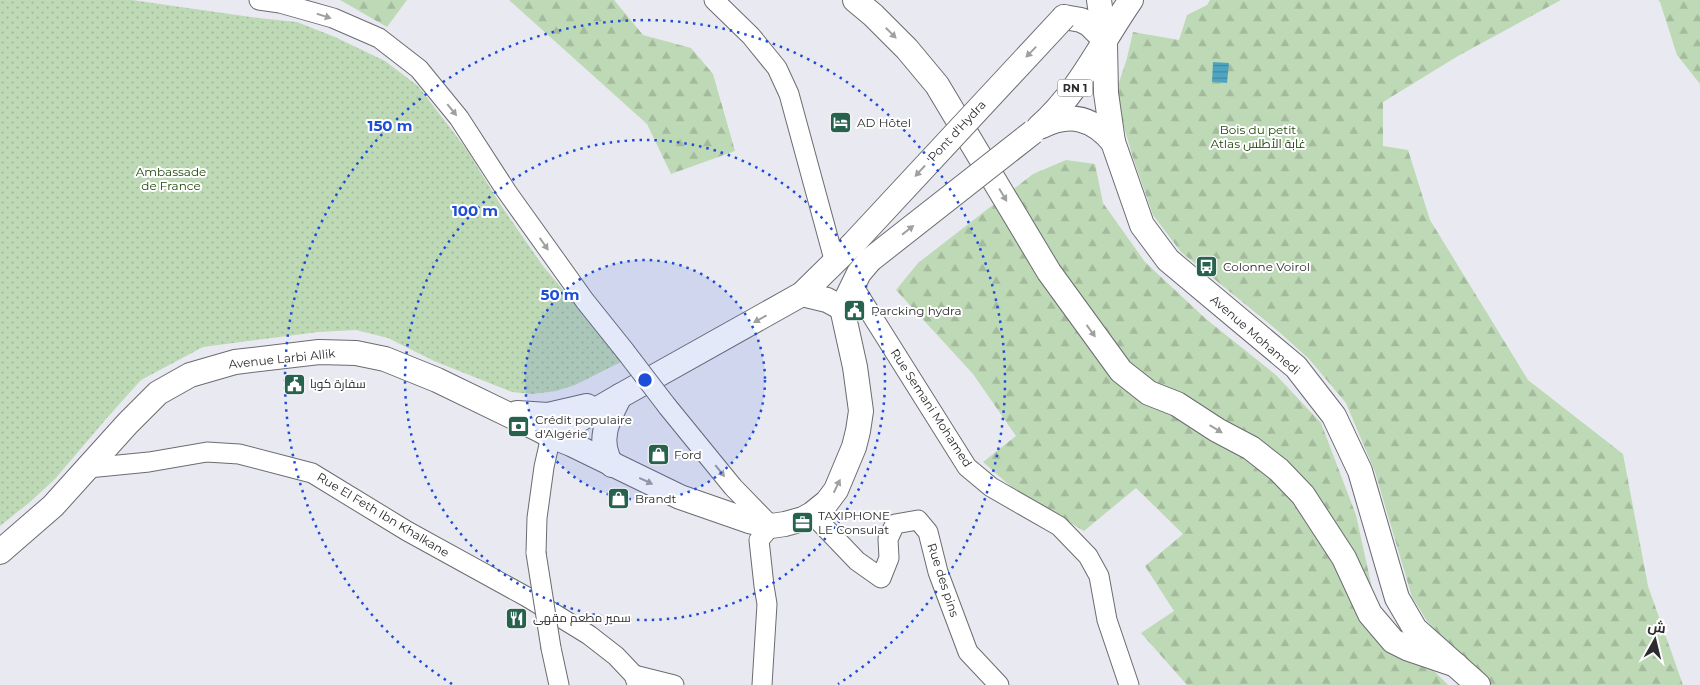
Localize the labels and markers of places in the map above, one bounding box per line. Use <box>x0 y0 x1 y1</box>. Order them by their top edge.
hotel icon: AD Hôtel <box>829 111 853 135</box>
place label: AD Hôtel <box>857 115 911 130</box>
bus stop icon: Colonne Voirol <box>1195 255 1219 279</box>
place label: Colonne Voirol <box>1223 259 1310 274</box>
public building icon: Parcking hydra <box>843 299 867 323</box>
place label: Parcking hydra <box>871 303 961 318</box>
centre of rings <box>636 371 654 389</box>
public building icon: سفارة كوبا <box>282 372 306 396</box>
place label: سفارة كوبا <box>310 376 366 391</box>
place label: Crédit populaire d'Algérie <box>535 412 632 441</box>
bank icon: Crédit populaire d'Algérie <box>507 415 531 439</box>
shop icon: Ford <box>646 443 670 467</box>
place label: Ford <box>674 447 702 462</box>
shop icon: Brandt <box>607 487 631 511</box>
place label: Brandt <box>635 491 677 506</box>
place label: TAXIPHONE LE Consulat <box>818 508 890 537</box>
office icon: TAXIPHONE LE Consulat <box>790 511 814 535</box>
restaurant icon: سمير مطعم مقهى <box>505 606 529 630</box>
place label: سمير مطعم مقهى <box>533 610 631 626</box>

